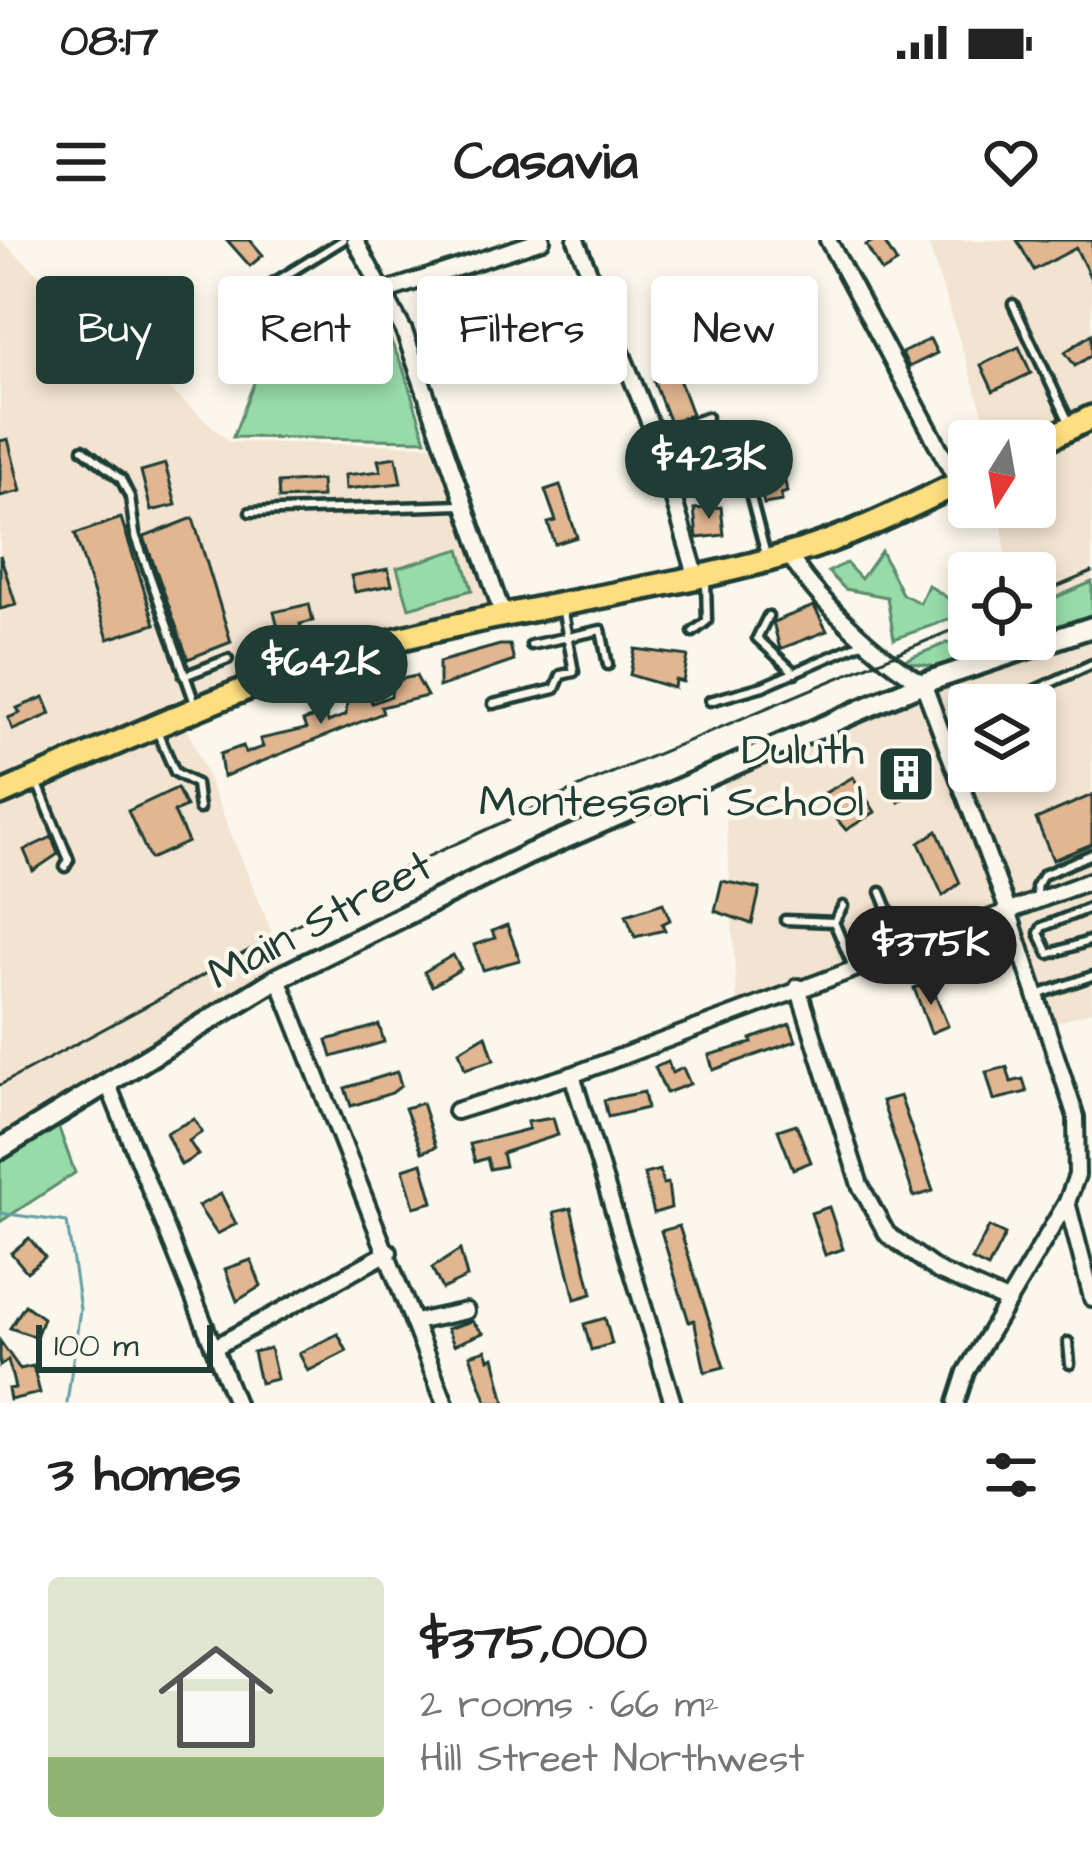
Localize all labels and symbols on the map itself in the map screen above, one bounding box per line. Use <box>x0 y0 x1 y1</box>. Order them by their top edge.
pin: $423K <box>625 420 793 522</box>
north arrow <box>948 420 1056 528</box>
pin: $642K <box>237 625 405 727</box>
place label: Duluth Montessori School <box>479 720 864 834</box>
building icon: Duluth Montessori School <box>875 743 937 805</box>
street label: Main Street <box>197 835 444 1006</box>
pin: $375K <box>847 906 1015 1008</box>
scale bar <box>36 1319 213 1372</box>

